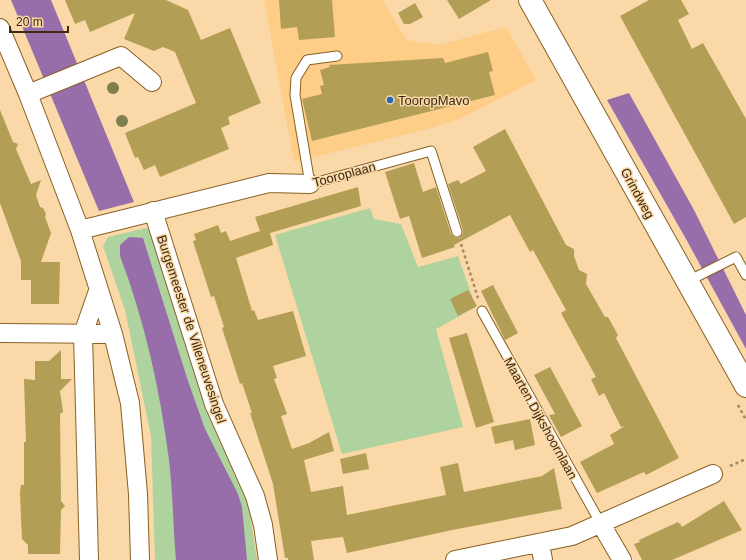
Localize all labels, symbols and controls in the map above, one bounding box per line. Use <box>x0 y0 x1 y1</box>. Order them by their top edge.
scale bar <box>10 8 68 34</box>
text: 20 m <box>16 15 43 29</box>
place label: TooropMavo <box>398 93 470 108</box>
marker: TooropMavo <box>385 95 395 105</box>
street label: Tooroplaan <box>311 159 377 190</box>
street label: Grindweg <box>618 165 658 221</box>
street label: Burgemeester de Villeneuvesingel <box>154 233 229 425</box>
street label: Maarten Dijkshoornlaan <box>501 355 580 482</box>

